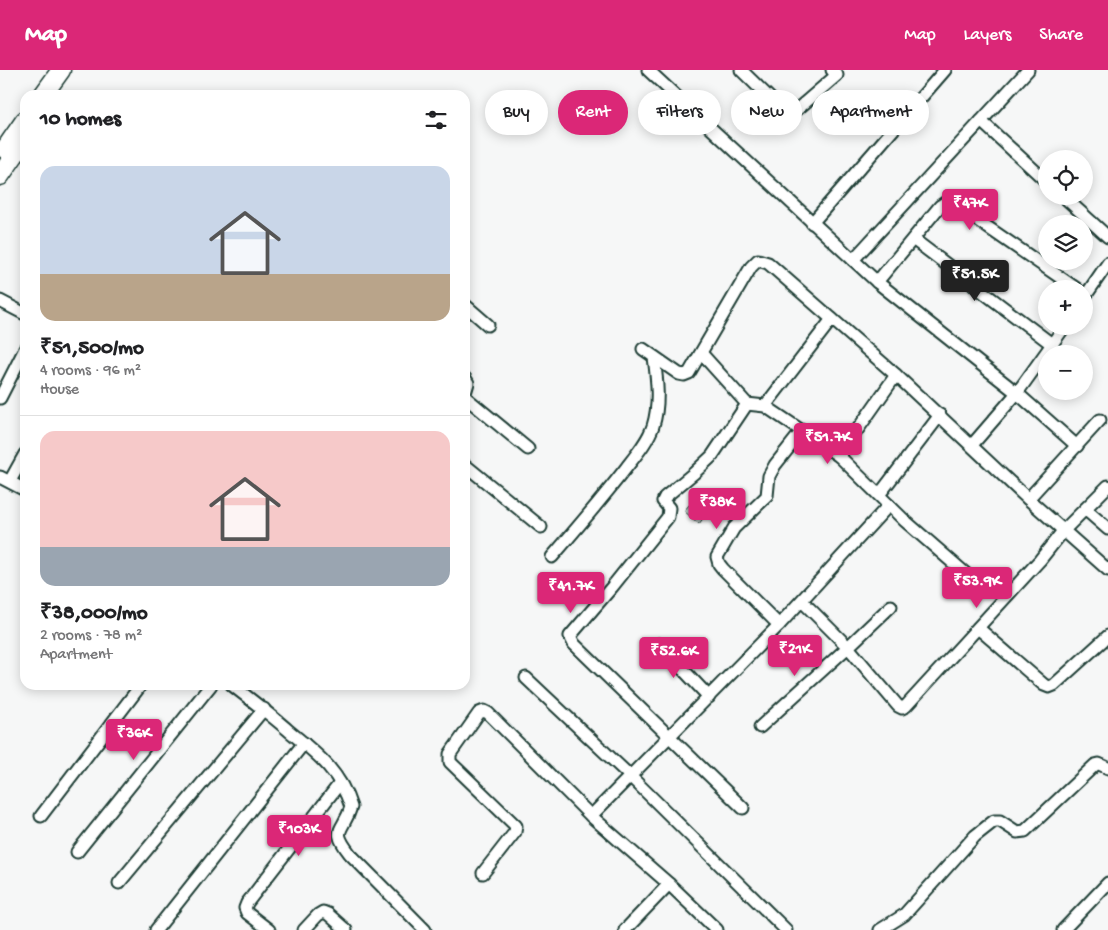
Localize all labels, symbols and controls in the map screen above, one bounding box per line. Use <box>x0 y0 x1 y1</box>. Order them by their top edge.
text: Map <box>25 21 67 50</box>
text: Map <box>904 25 936 46</box>
text: Layers <box>964 25 1011 46</box>
text: Share <box>1039 25 1083 46</box>
chip: Buy <box>485 90 548 135</box>
chip: Rent <box>558 90 628 135</box>
chip: Filters <box>638 90 721 135</box>
chip: New <box>731 90 802 135</box>
chip: Apartment <box>812 90 929 135</box>
icon: filters <box>422 106 450 134</box>
text: 10 homes <box>40 108 121 133</box>
map controls <box>1038 150 1093 400</box>
button: locate <box>1038 150 1093 205</box>
pin: ₹47K <box>940 189 1000 231</box>
text: ₹47K <box>953 195 987 214</box>
icon: home <box>200 198 290 288</box>
button: layers <box>1038 215 1093 270</box>
pin: ₹51.5K <box>934 260 1016 302</box>
text: ₹51.5K <box>952 266 998 285</box>
button: + <box>1038 280 1093 335</box>
text: ₹51,500/mo <box>40 337 144 362</box>
button: − <box>1038 345 1093 400</box>
text: 4 rooms · 96 m² <box>40 362 141 381</box>
text: House <box>40 381 79 400</box>
pin: ₹51.7K <box>787 422 869 465</box>
text: ₹51.7K <box>805 429 851 448</box>
icon: home <box>200 464 290 554</box>
pin: ₹38K <box>687 488 747 530</box>
text: ₹38K <box>699 494 735 513</box>
pin: ₹53.9K <box>936 566 1018 609</box>
pin: ₹41.7K <box>530 572 612 614</box>
text: ₹53.9K <box>953 573 1001 592</box>
text: ₹41.7K <box>548 578 594 597</box>
text: ₹38,000/mo <box>40 602 148 627</box>
text: 2 rooms · 78 m² <box>40 627 142 646</box>
pin: ₹21K <box>765 634 825 677</box>
pin: ₹52.6K <box>633 636 715 679</box>
text: ₹21K <box>779 641 811 660</box>
text: ₹52.6K <box>650 643 698 662</box>
text: Apartment <box>40 646 112 665</box>
pin: ₹36K <box>104 718 164 761</box>
text: ₹36K <box>117 725 151 744</box>
pin: ₹103K <box>264 814 334 857</box>
text: ₹103K <box>278 821 320 840</box>

